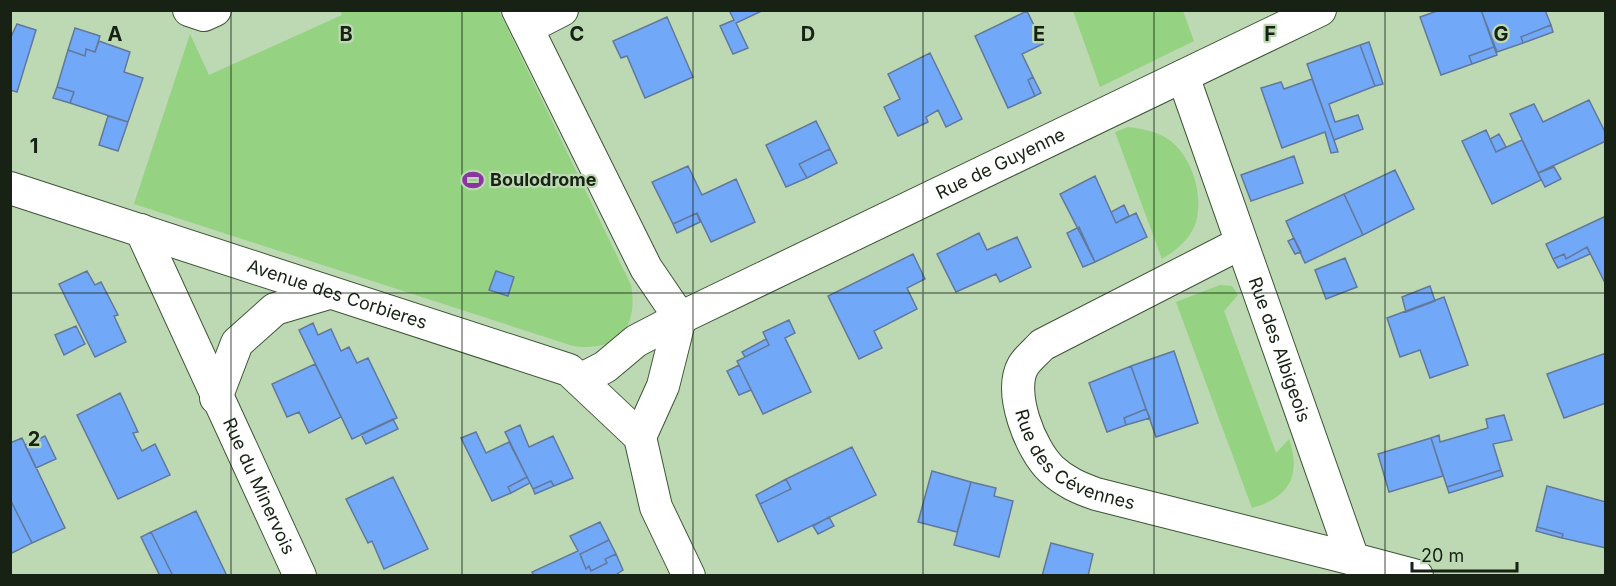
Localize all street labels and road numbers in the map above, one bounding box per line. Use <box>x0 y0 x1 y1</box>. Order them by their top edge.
street label: Rue de Guyenne <box>932 123 1068 203</box>
street label: Avenue des Corbieres <box>245 255 430 333</box>
street label: Rue des Albigeois <box>1245 274 1315 425</box>
street label: Rue des Cévennes <box>1011 407 1137 513</box>
street label: Rue du Minervois <box>219 414 300 558</box>

